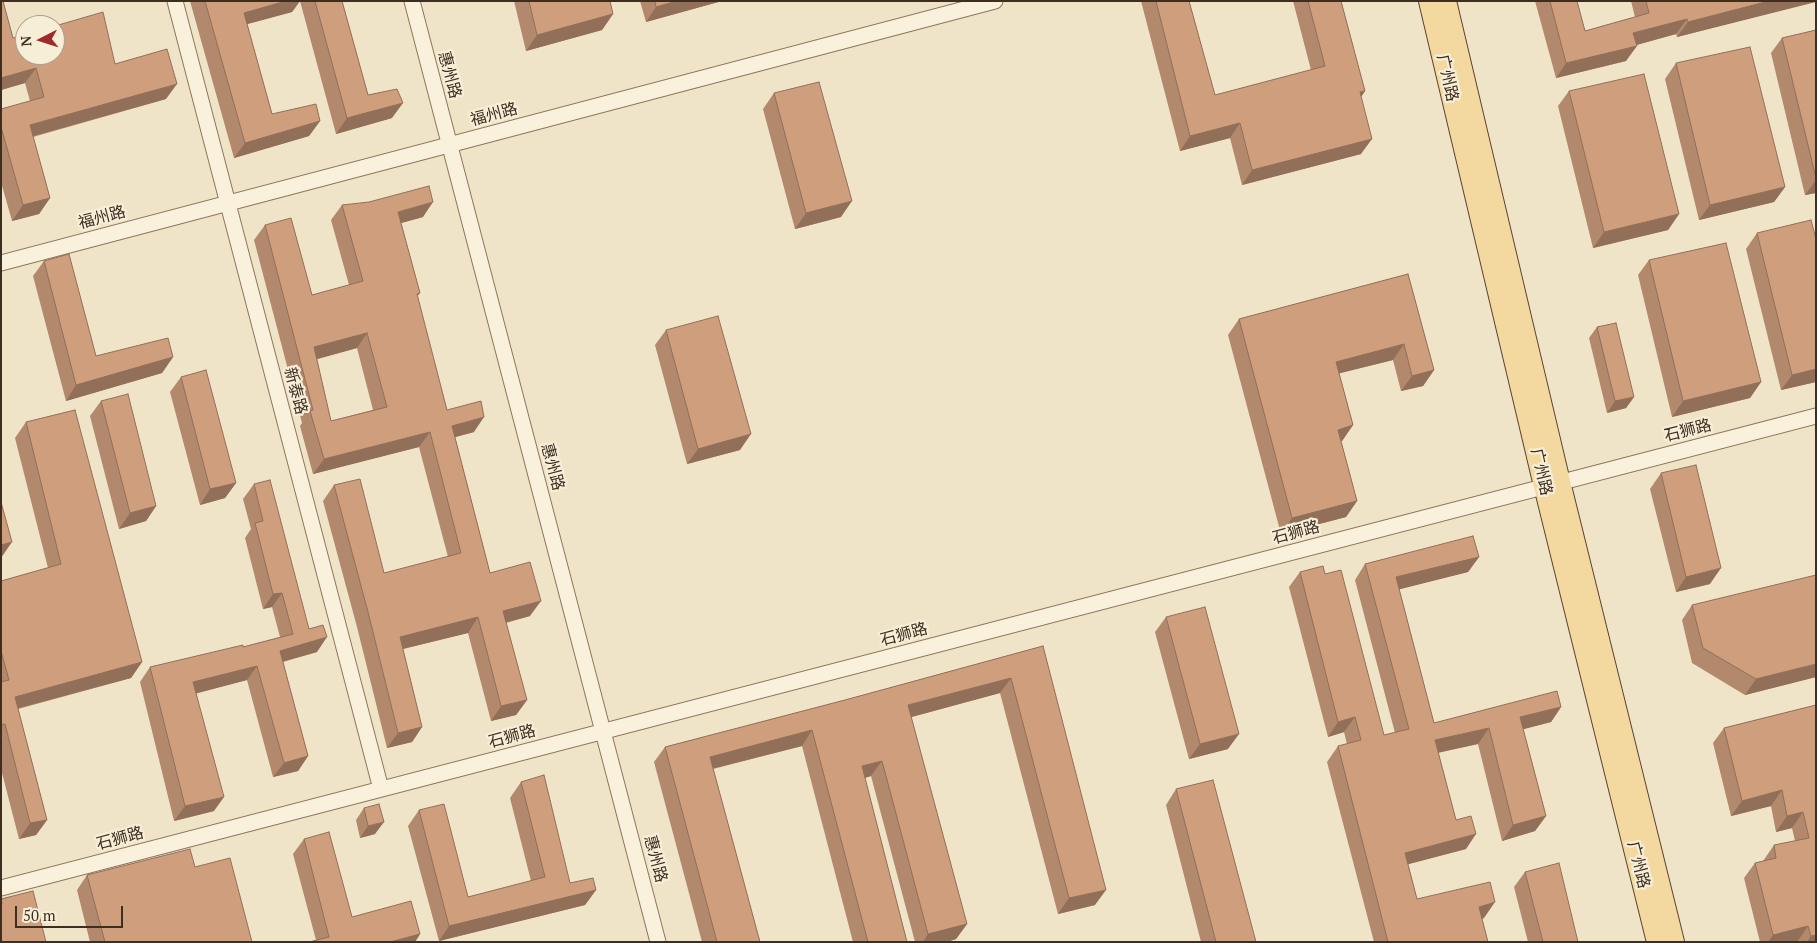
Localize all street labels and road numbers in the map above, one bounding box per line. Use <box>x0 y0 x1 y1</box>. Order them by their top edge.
street label: 惠州路 <box>434 49 464 101</box>
street label: 广州路 <box>1432 52 1462 104</box>
street label: 福州路 <box>468 100 520 130</box>
street label: 福州路 <box>76 203 128 233</box>
street label: 新泰路 <box>280 365 310 417</box>
street label: 石狮路 <box>1662 416 1714 446</box>
street label: 惠州路 <box>537 441 567 493</box>
street label: 广州路 <box>1526 446 1556 498</box>
street label: 石狮路 <box>1270 518 1322 548</box>
street label: 石狮路 <box>878 620 930 650</box>
street label: 石狮路 <box>486 722 538 752</box>
street label: 石狮路 <box>94 824 146 854</box>
street label: 惠州路 <box>640 833 670 885</box>
street label: 广州路 <box>1623 839 1653 891</box>

